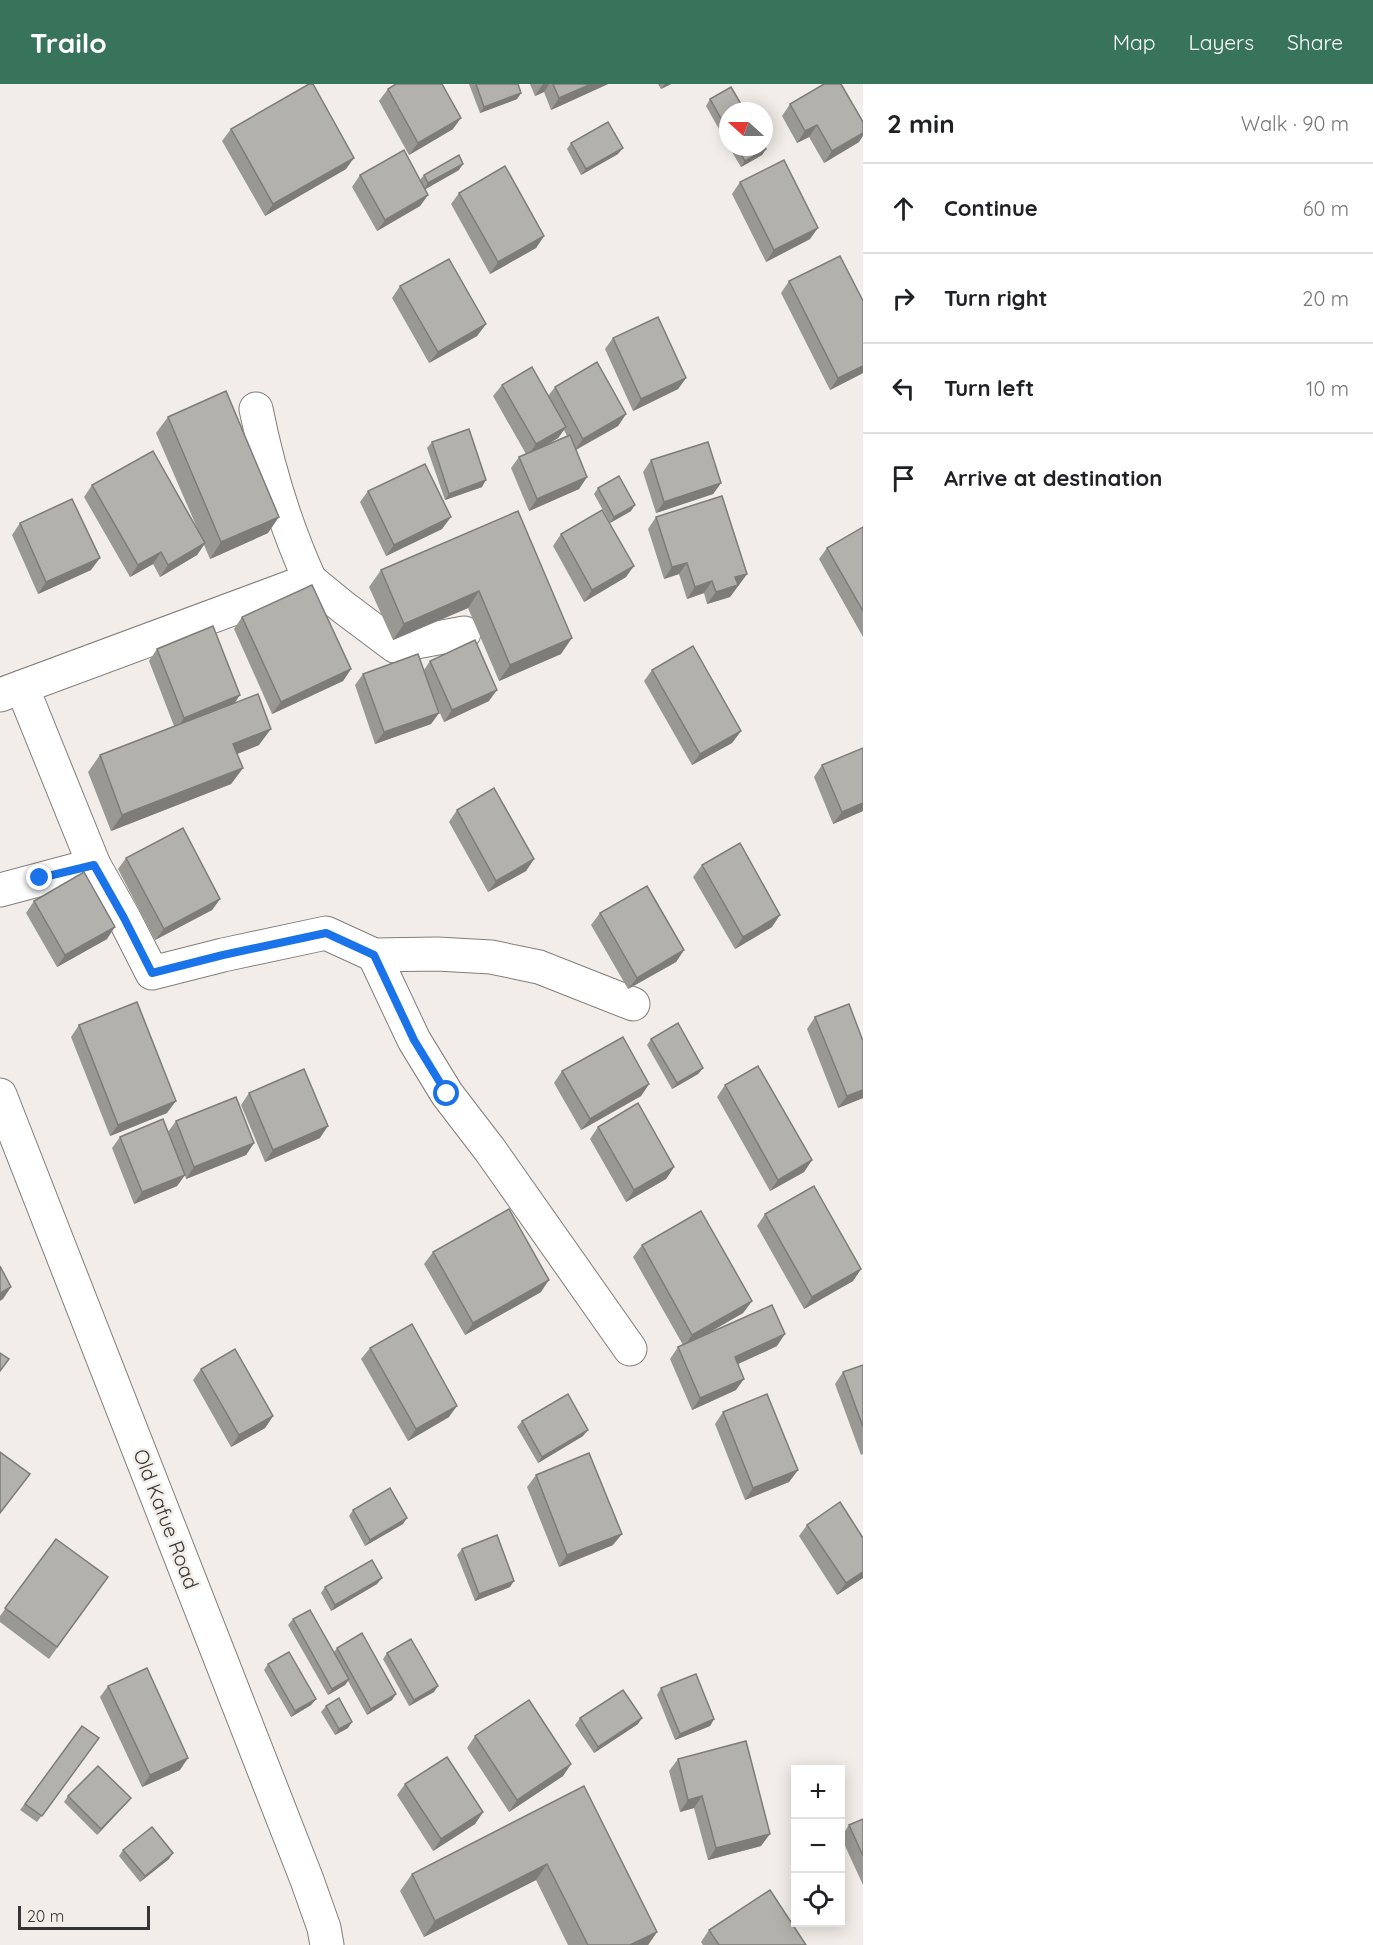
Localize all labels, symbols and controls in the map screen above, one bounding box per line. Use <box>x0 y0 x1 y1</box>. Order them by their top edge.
text: Trailo <box>30 25 107 60</box>
text: Map <box>1113 29 1156 55</box>
text: Layers <box>1189 29 1254 55</box>
text: Share <box>1287 29 1343 55</box>
north arrow <box>719 102 773 156</box>
text: 2 min <box>887 107 955 140</box>
text: Walk · 90 m <box>1241 111 1349 136</box>
icon: ahead <box>887 192 920 225</box>
text: Continue <box>944 194 1038 222</box>
text: 60 m <box>1303 196 1349 221</box>
icon: right <box>887 282 920 315</box>
text: Turn right <box>944 284 1048 312</box>
text: 20 m <box>1302 286 1349 311</box>
icon: left <box>887 372 920 405</box>
text: Turn left <box>944 374 1034 402</box>
text: 10 m <box>1306 376 1349 401</box>
icon: arrive <box>887 462 920 495</box>
text: Arrive at destination <box>944 464 1162 492</box>
route end <box>26 864 52 890</box>
route start <box>433 1080 459 1106</box>
street label: Old Kafue Road <box>128 1445 205 1592</box>
map controls <box>791 1765 845 1927</box>
button: + <box>791 1765 845 1819</box>
button: − <box>791 1819 845 1873</box>
button: locate <box>791 1873 845 1927</box>
scale bar <box>18 1903 150 1930</box>
text: 20 m <box>27 1906 64 1926</box>

